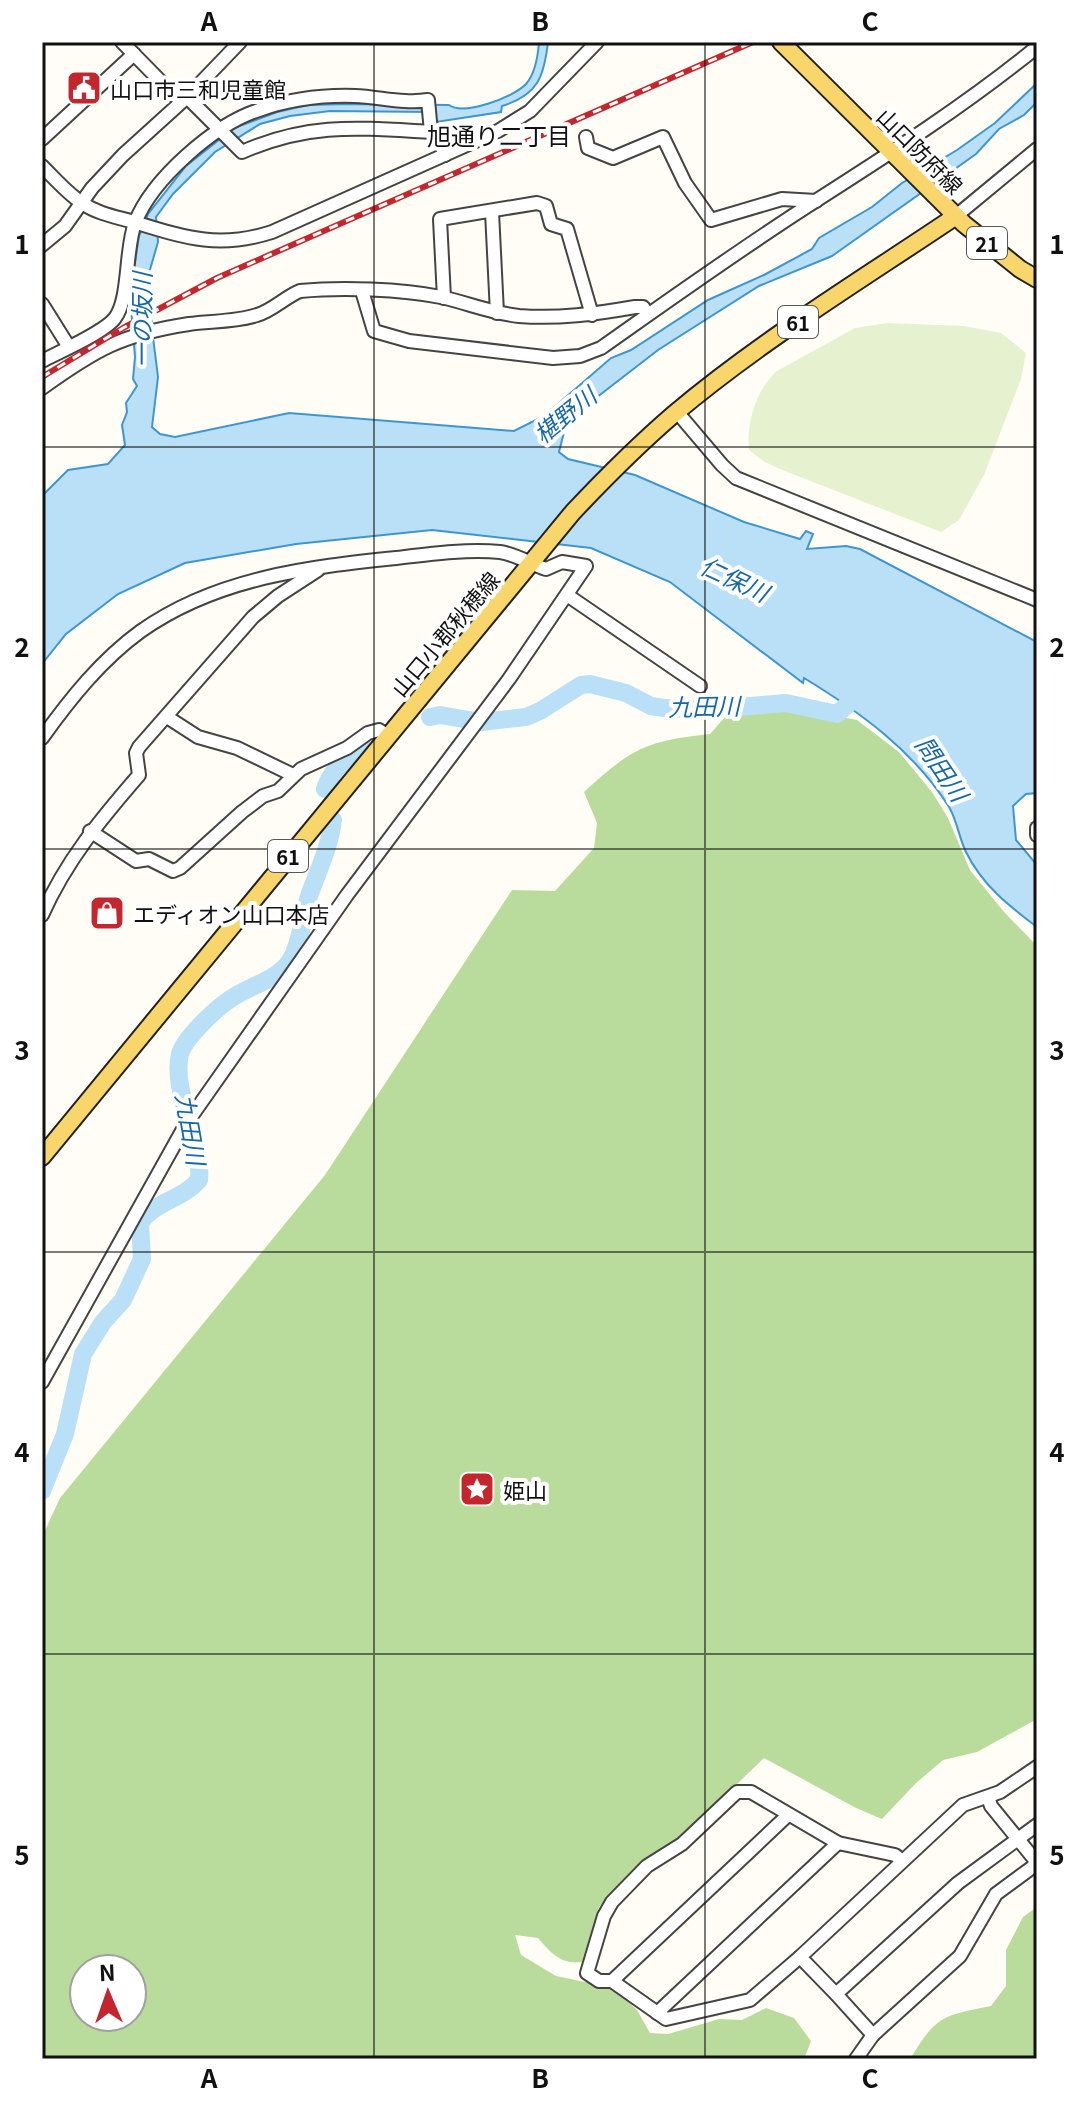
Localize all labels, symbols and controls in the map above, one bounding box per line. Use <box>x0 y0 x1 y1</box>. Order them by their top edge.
text: A <box>200 1 218 38</box>
text: B <box>531 1 549 38</box>
text: C <box>861 1 879 38</box>
public building icon: 山口市三和児童館 <box>65 69 103 107</box>
place label: 山口市三和児童館 <box>110 72 286 104</box>
street label: 山口防府線 <box>871 100 971 200</box>
district label: 旭通り二丁目 <box>427 117 571 152</box>
text: 1 <box>14 224 30 261</box>
text: 1 <box>1049 224 1065 261</box>
road number: 21 <box>967 227 1007 259</box>
water label: 一の坂川 <box>123 269 158 368</box>
road number: 61 <box>778 306 818 338</box>
water label: 椹野川 <box>525 376 605 450</box>
water label: 仁保川 <box>695 547 778 610</box>
street label: 山口小郡秋穂線 <box>382 564 506 702</box>
text: 2 <box>14 627 30 664</box>
text: 2 <box>1049 627 1065 664</box>
water label: 九田川 <box>668 687 743 723</box>
water label: 問田川 <box>908 728 979 810</box>
road number: 61 <box>268 840 308 872</box>
shop icon: エディオン山口本店 <box>88 894 126 932</box>
place label: エディオン山口本店 <box>133 897 329 929</box>
text: 3 <box>14 1030 30 1067</box>
text: 3 <box>1049 1030 1065 1067</box>
water label: 九田川 <box>169 1091 216 1170</box>
text: 4 <box>14 1432 30 1469</box>
text: 4 <box>1049 1432 1065 1469</box>
place icon: 姫山 <box>458 1470 496 1508</box>
place label: 姫山 <box>503 1473 547 1505</box>
text: 5 <box>14 1835 30 1872</box>
text: 5 <box>1049 1835 1065 1872</box>
north arrow <box>68 1953 148 2033</box>
text: N <box>98 1955 116 1987</box>
text: A <box>200 2058 218 2095</box>
text: B <box>531 2058 549 2095</box>
text: C <box>861 2058 879 2095</box>

